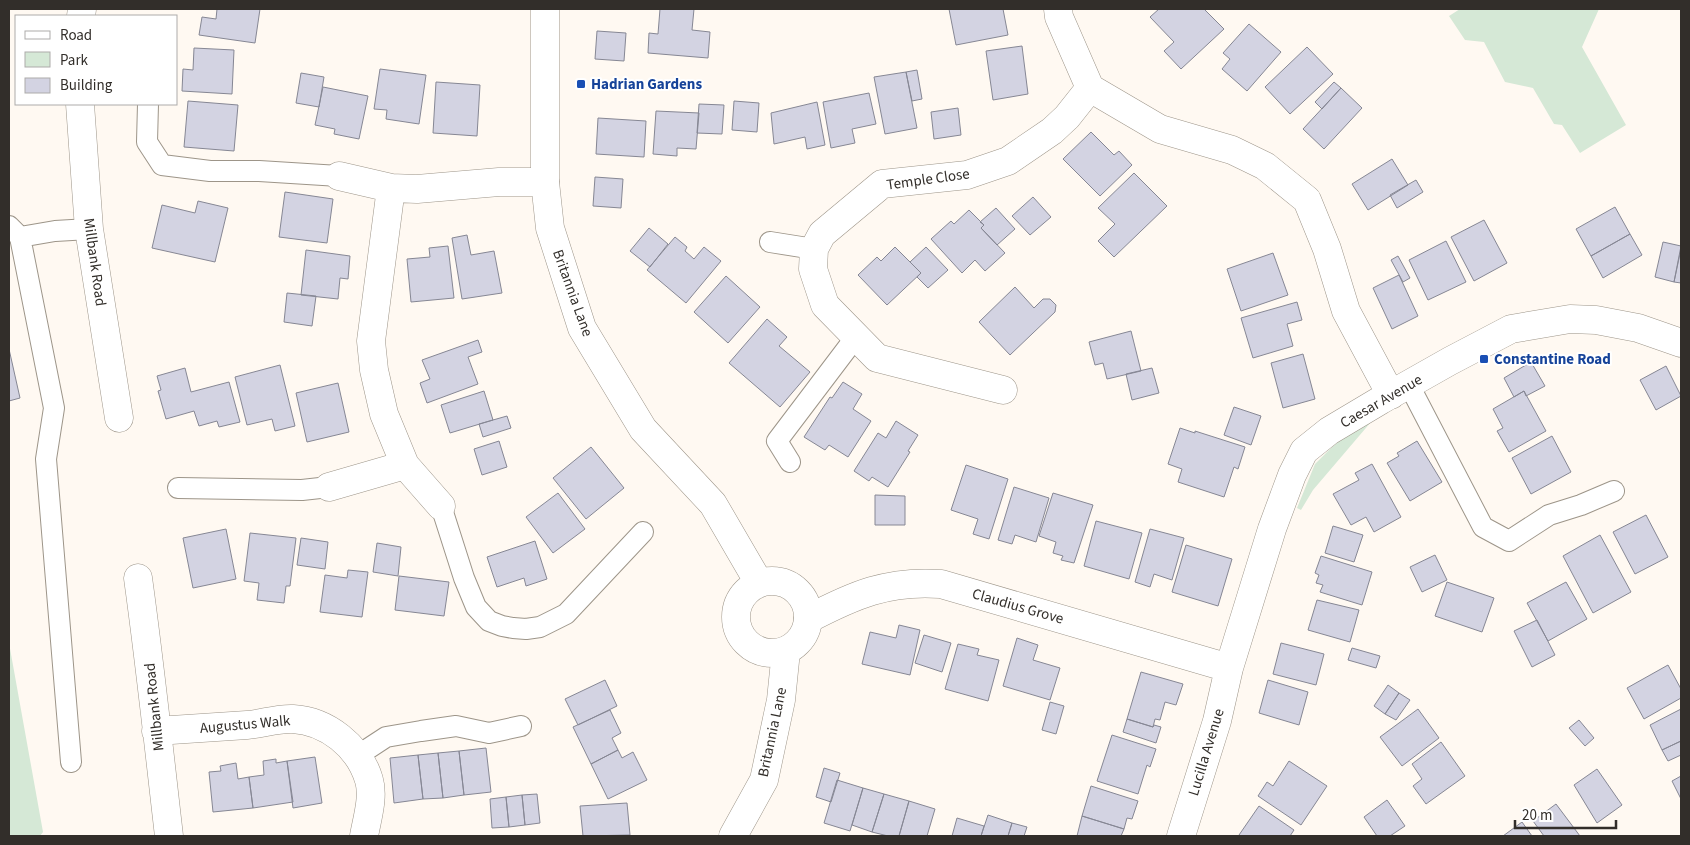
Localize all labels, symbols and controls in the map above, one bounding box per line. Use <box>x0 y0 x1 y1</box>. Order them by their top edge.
legend <box>15 15 178 105</box>
text: Road <box>60 25 92 46</box>
text: Park <box>60 50 89 71</box>
place label: Hadrian Gardens <box>591 74 702 95</box>
text: Building <box>60 75 113 96</box>
marker: Hadrian Gardens <box>575 78 587 90</box>
street label: Temple Close <box>885 163 971 196</box>
street label: Millbank Road <box>78 217 111 307</box>
street label: Britannia Lane <box>547 247 598 340</box>
place label: Constantine Road <box>1494 349 1611 370</box>
marker: Constantine Road <box>1478 353 1490 365</box>
street label: Caesar Avenue <box>1336 369 1426 433</box>
street label: Claudius Grove <box>970 583 1066 630</box>
street label: Millbank Road <box>139 662 170 752</box>
street label: Britannia Lane <box>753 685 792 779</box>
street label: Lucilla Avenue <box>1183 706 1230 798</box>
street label: Augustus Walk <box>199 710 292 739</box>
scale bar <box>1515 798 1616 830</box>
text: 20 m <box>1522 805 1552 826</box>

